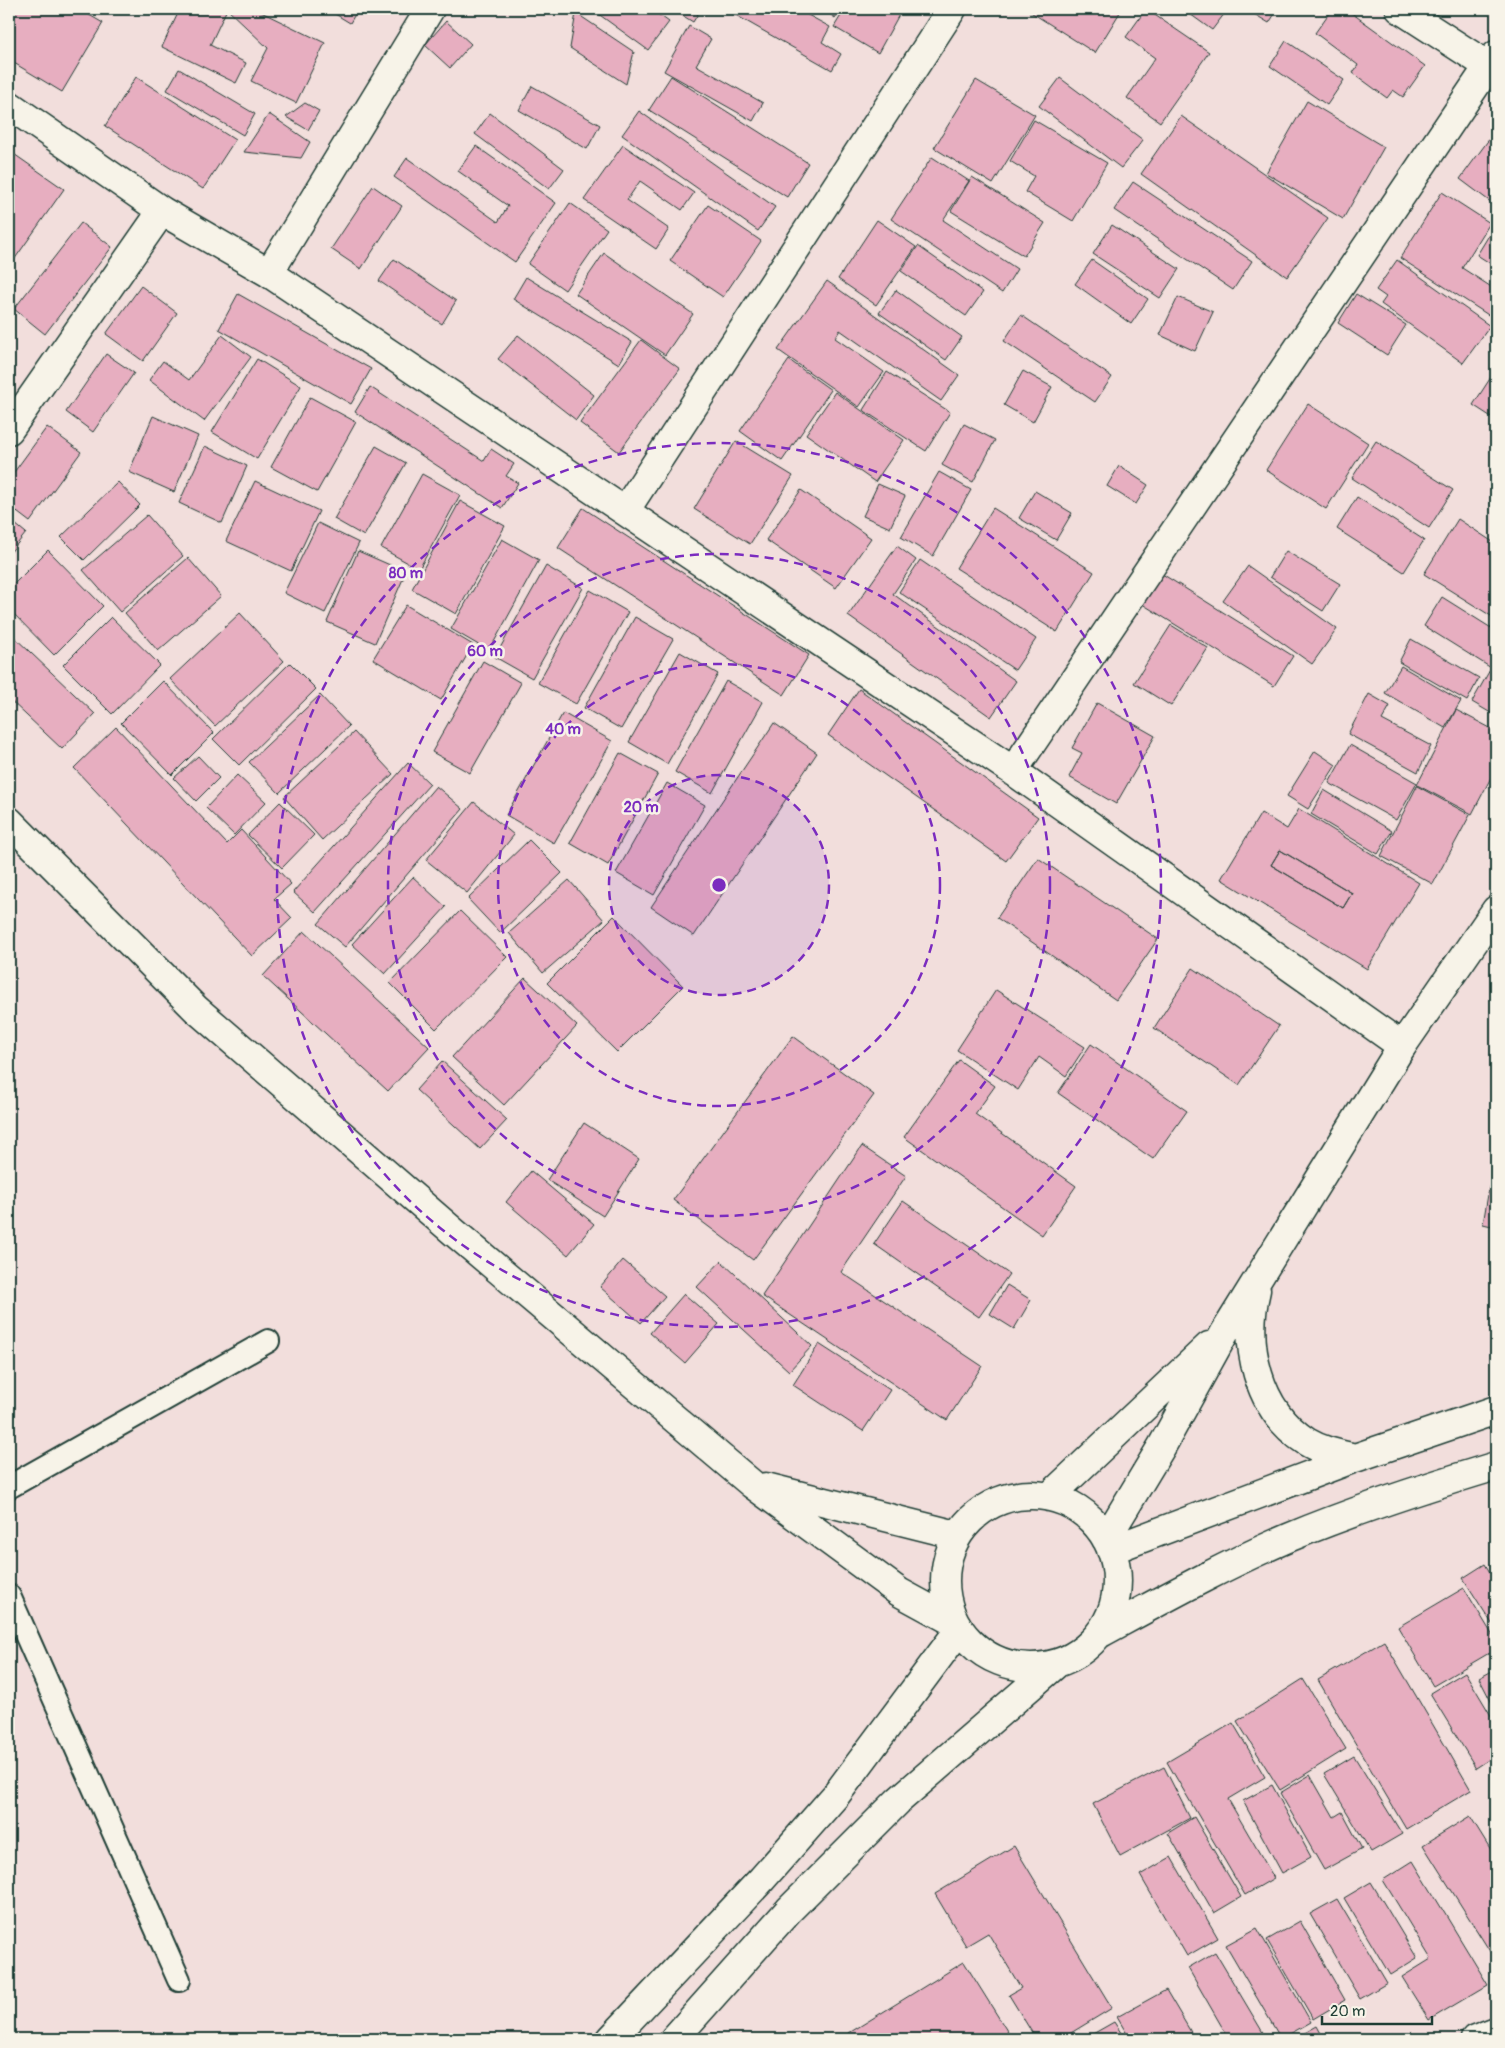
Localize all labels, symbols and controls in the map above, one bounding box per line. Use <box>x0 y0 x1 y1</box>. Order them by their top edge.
text: 80 m <box>389 564 423 583</box>
text: 60 m <box>467 642 503 661</box>
text: 40 m <box>545 720 581 739</box>
text: 20 m <box>623 798 659 817</box>
centre of rings <box>710 876 728 894</box>
scale bar <box>1322 1993 1432 2025</box>
text: 20 m <box>1330 2002 1365 2021</box>

